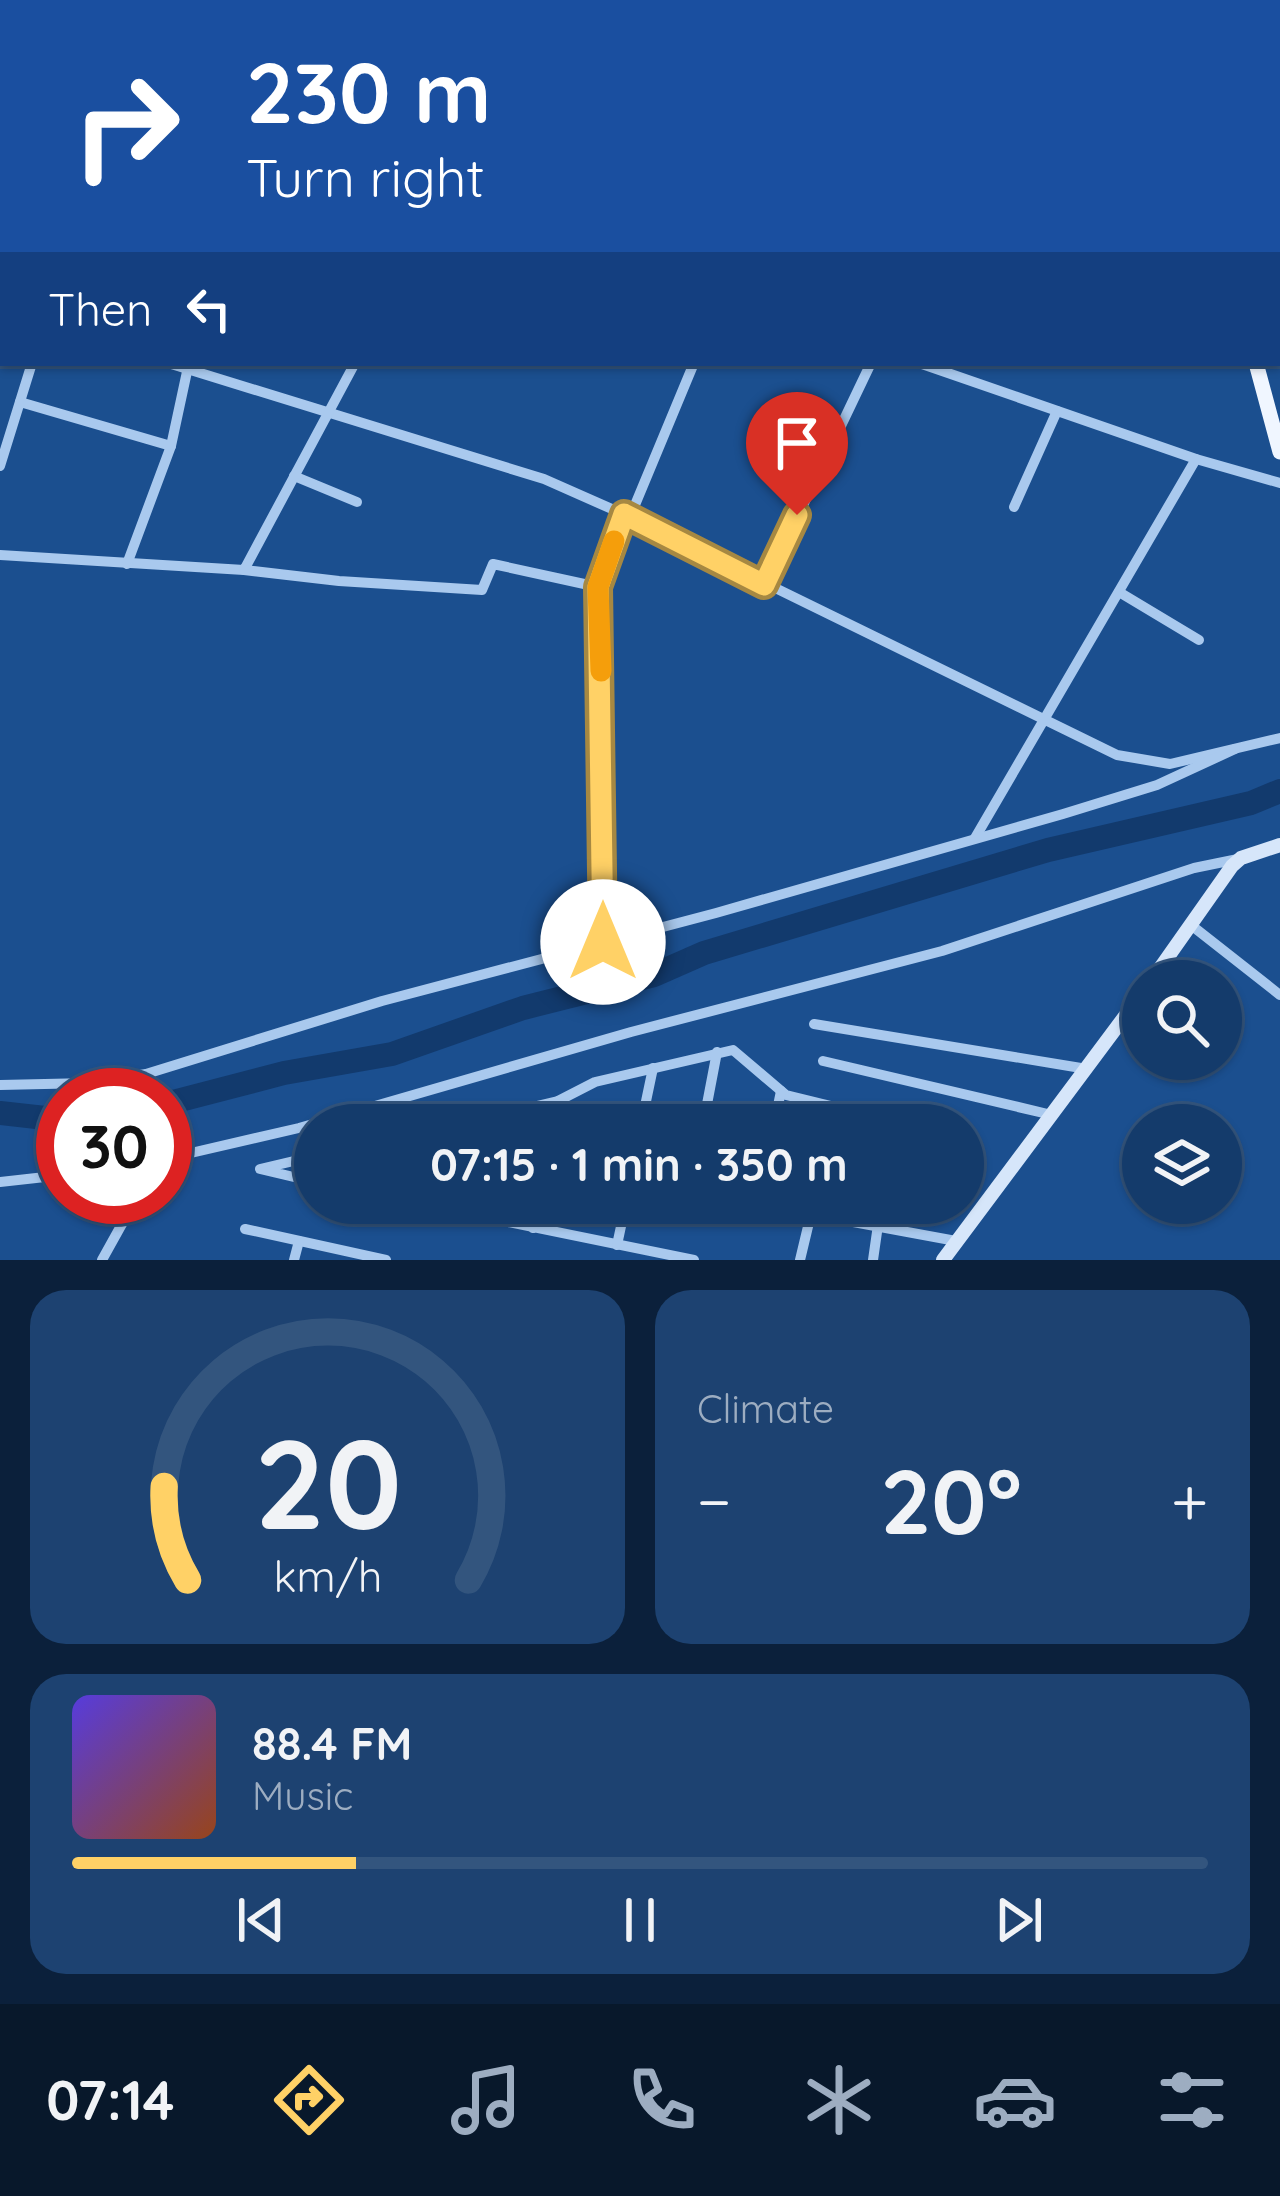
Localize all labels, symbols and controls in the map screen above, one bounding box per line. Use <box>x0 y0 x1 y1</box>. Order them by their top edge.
text: 230 m <box>246 39 491 144</box>
icon: right <box>48 48 204 204</box>
text: Turn right <box>246 143 485 211</box>
icon: left <box>176 276 242 342</box>
text: Then <box>48 281 152 337</box>
pin <box>746 392 848 515</box>
icon: arrive <box>764 410 830 476</box>
position arrow <box>540 879 666 1005</box>
map controls <box>1122 960 1242 1224</box>
button: search <box>1122 960 1242 1080</box>
speed limit sign: 30 <box>36 1068 192 1224</box>
button: layers <box>1122 1104 1242 1224</box>
text: 07:15 · 1 min · 350 m <box>430 1136 848 1192</box>
text: Climate <box>697 1384 834 1433</box>
text: 20 <box>254 1404 401 1560</box>
text: 20° <box>880 1444 1022 1557</box>
text: − <box>697 1459 731 1542</box>
text: + <box>1171 1459 1208 1542</box>
text: km/h <box>273 1549 382 1603</box>
text: 88.4 FM <box>252 1715 412 1771</box>
text: Music <box>252 1771 353 1820</box>
icon: previous <box>228 1887 294 1953</box>
icon: pause <box>607 1887 673 1953</box>
icon: next <box>986 1887 1052 1953</box>
icon: directions <box>267 2058 351 2142</box>
icon: music <box>444 2058 528 2142</box>
icon: phone <box>620 2058 704 2142</box>
icon: climate <box>797 2058 881 2142</box>
icon: car <box>973 2058 1057 2142</box>
icon: filters <box>1150 2058 1234 2142</box>
text: 07:14 <box>46 2066 174 2134</box>

